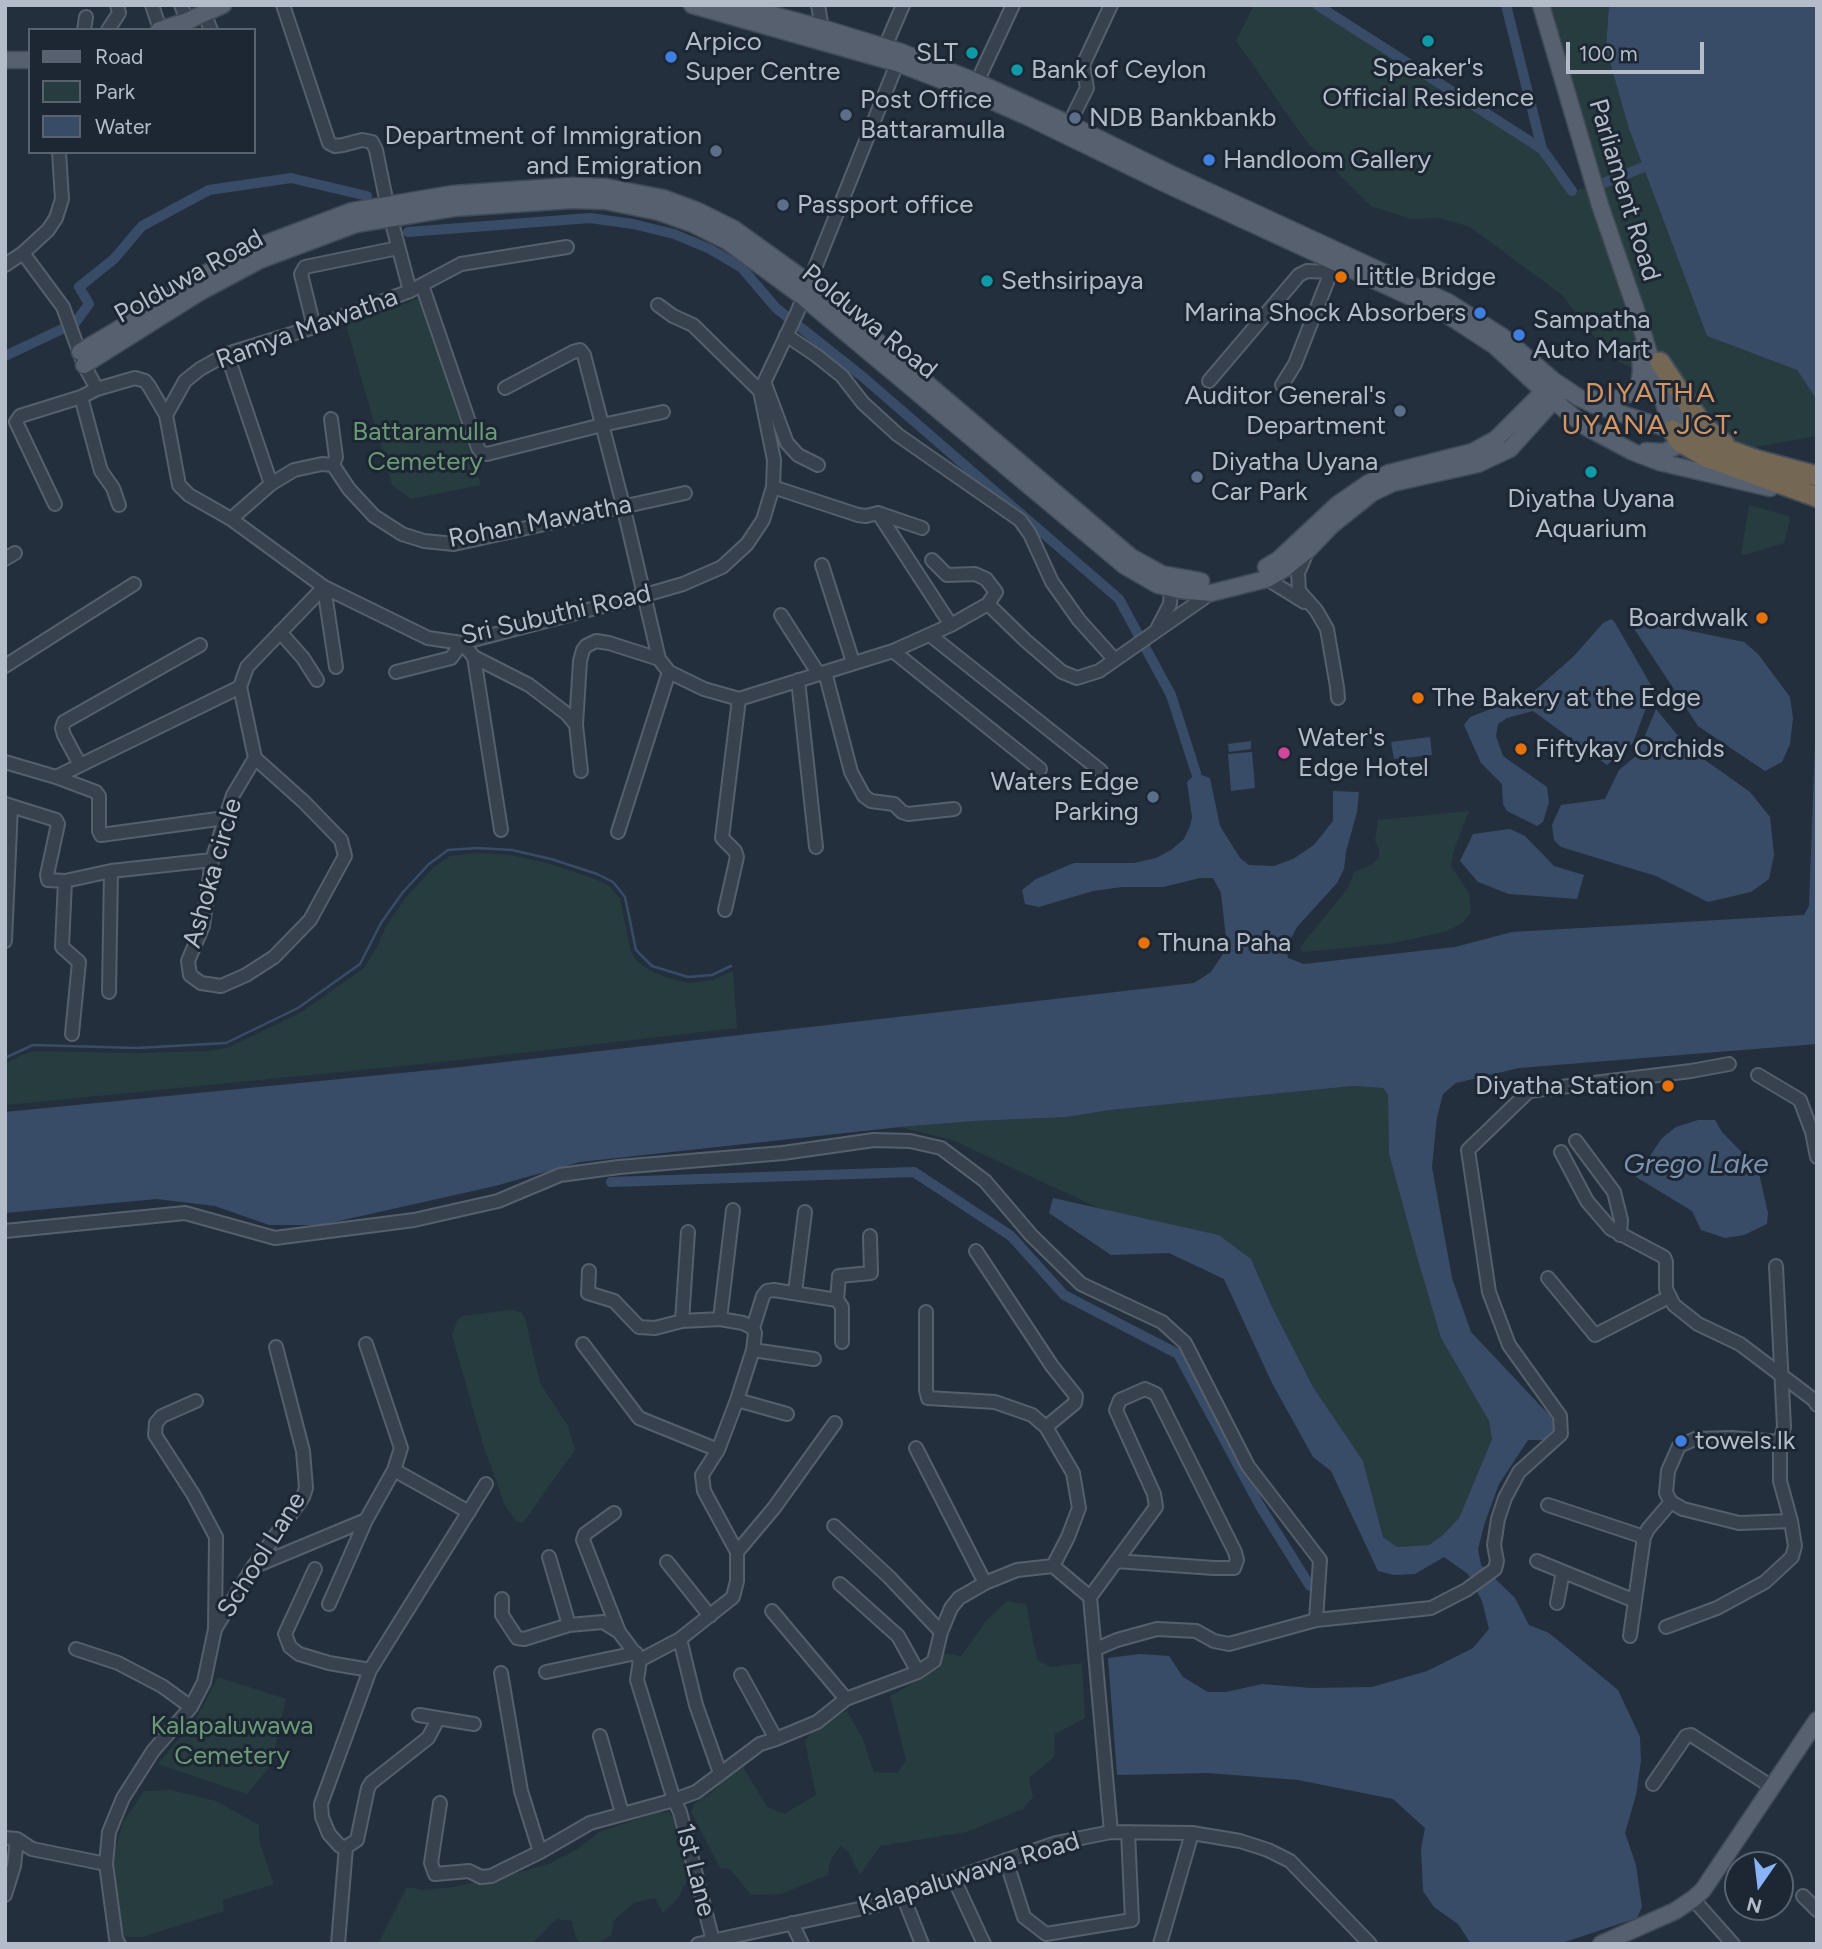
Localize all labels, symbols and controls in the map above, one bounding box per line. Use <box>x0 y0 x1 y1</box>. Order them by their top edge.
place label: Arpico Super Centre <box>685 26 841 88</box>
legend <box>28 28 256 154</box>
scale bar <box>1570 28 1708 72</box>
marker: Speaker's Official Residence <box>1420 33 1436 49</box>
place label: SLT <box>916 37 958 69</box>
text: 100 m <box>1579 41 1638 66</box>
text: Road <box>95 44 143 69</box>
marker: SLT <box>964 45 980 61</box>
marker: Arpico Super Centre <box>663 49 679 65</box>
place label: Speaker's Official Residence <box>1322 52 1534 114</box>
place label: Bank of Ceylon <box>1031 54 1206 86</box>
marker: Bank of Ceylon <box>1009 62 1025 78</box>
text: Park <box>95 79 135 104</box>
place label: Post Office Battaramulla <box>860 84 1005 146</box>
street label: Parliament Road <box>1581 95 1667 285</box>
place label: NDB Bankbankb <box>1089 102 1276 134</box>
marker: Post Office Battaramulla <box>838 107 854 123</box>
marker: NDB Bankbankb <box>1067 110 1083 126</box>
text: Water <box>95 114 151 139</box>
place label: Department of Immigration and Emigration <box>384 120 702 182</box>
marker: Department of Immigration and Emigration <box>708 143 724 159</box>
place label: Handloom Gallery <box>1223 144 1431 176</box>
marker: Handloom Gallery <box>1201 152 1217 168</box>
place label: Passport office <box>797 189 973 221</box>
marker: Passport office <box>775 197 791 213</box>
street label: Polduwa Road <box>109 223 269 331</box>
street label: Polduwa Road <box>795 258 943 386</box>
place label: Little Bridge <box>1355 261 1496 293</box>
place label: Sethsiripaya <box>1001 265 1144 297</box>
marker: Little Bridge <box>1333 269 1349 285</box>
marker: Sethsiripaya <box>979 273 995 289</box>
street label: Ramya Mawatha <box>212 282 402 376</box>
place label: Marina Shock Absorbers <box>1184 297 1466 329</box>
place label: Sampatha Auto Mart <box>1533 304 1651 366</box>
marker: Marina Shock Absorbers <box>1472 305 1488 321</box>
marker: Sampatha Auto Mart <box>1511 327 1527 343</box>
district label: DIYATHA UYANA JCT. <box>1563 377 1739 443</box>
place label: Auditor General's Department <box>1185 380 1386 442</box>
marker: Auditor General's Department <box>1392 403 1408 419</box>
park label: Battaramulla Cemetery <box>352 416 498 478</box>
place label: Diyatha Uyana Car Park <box>1211 446 1378 508</box>
marker: Diyatha Uyana Aquarium <box>1583 464 1599 480</box>
marker: Diyatha Uyana Car Park <box>1189 469 1205 485</box>
place label: Diyatha Uyana Aquarium <box>1507 483 1675 544</box>
street label: Rohan Mawatha <box>446 489 634 555</box>
street label: Sri Subuthi Road <box>458 578 654 652</box>
place label: Boardwalk <box>1628 602 1748 634</box>
marker: Boardwalk <box>1754 610 1770 626</box>
place label: The Bakery at the Edge <box>1432 682 1701 714</box>
marker: The Bakery at the Edge <box>1410 690 1426 706</box>
place label: Water's Edge Hotel <box>1298 722 1429 784</box>
place label: Fiftykay Orchids <box>1535 733 1725 765</box>
marker: Fiftykay Orchids <box>1513 741 1529 757</box>
marker: Water's Edge Hotel <box>1276 745 1292 761</box>
place label: Waters Edge Parking <box>990 766 1139 828</box>
marker: Waters Edge Parking <box>1145 789 1161 805</box>
street label: Ashoka circle <box>177 795 249 951</box>
place label: Thuna Paha <box>1158 927 1291 959</box>
marker: Thuna Paha <box>1136 935 1152 951</box>
place label: Diyatha Station <box>1475 1070 1654 1102</box>
marker: Diyatha Station <box>1660 1078 1676 1094</box>
water label: Grego Lake <box>1623 1148 1769 1182</box>
place label: towels.lk <box>1695 1425 1795 1457</box>
marker: towels.lk <box>1673 1433 1689 1449</box>
street label: School Lane <box>211 1486 313 1624</box>
park label: Kalapaluwawa Cemetery <box>150 1710 314 1772</box>
street label: 1st Lane <box>668 1820 722 1920</box>
street label: Kalapaluwawa Road <box>855 1826 1083 1922</box>
north arrow <box>1724 1851 1794 1921</box>
text: N <box>1744 1892 1764 1918</box>

